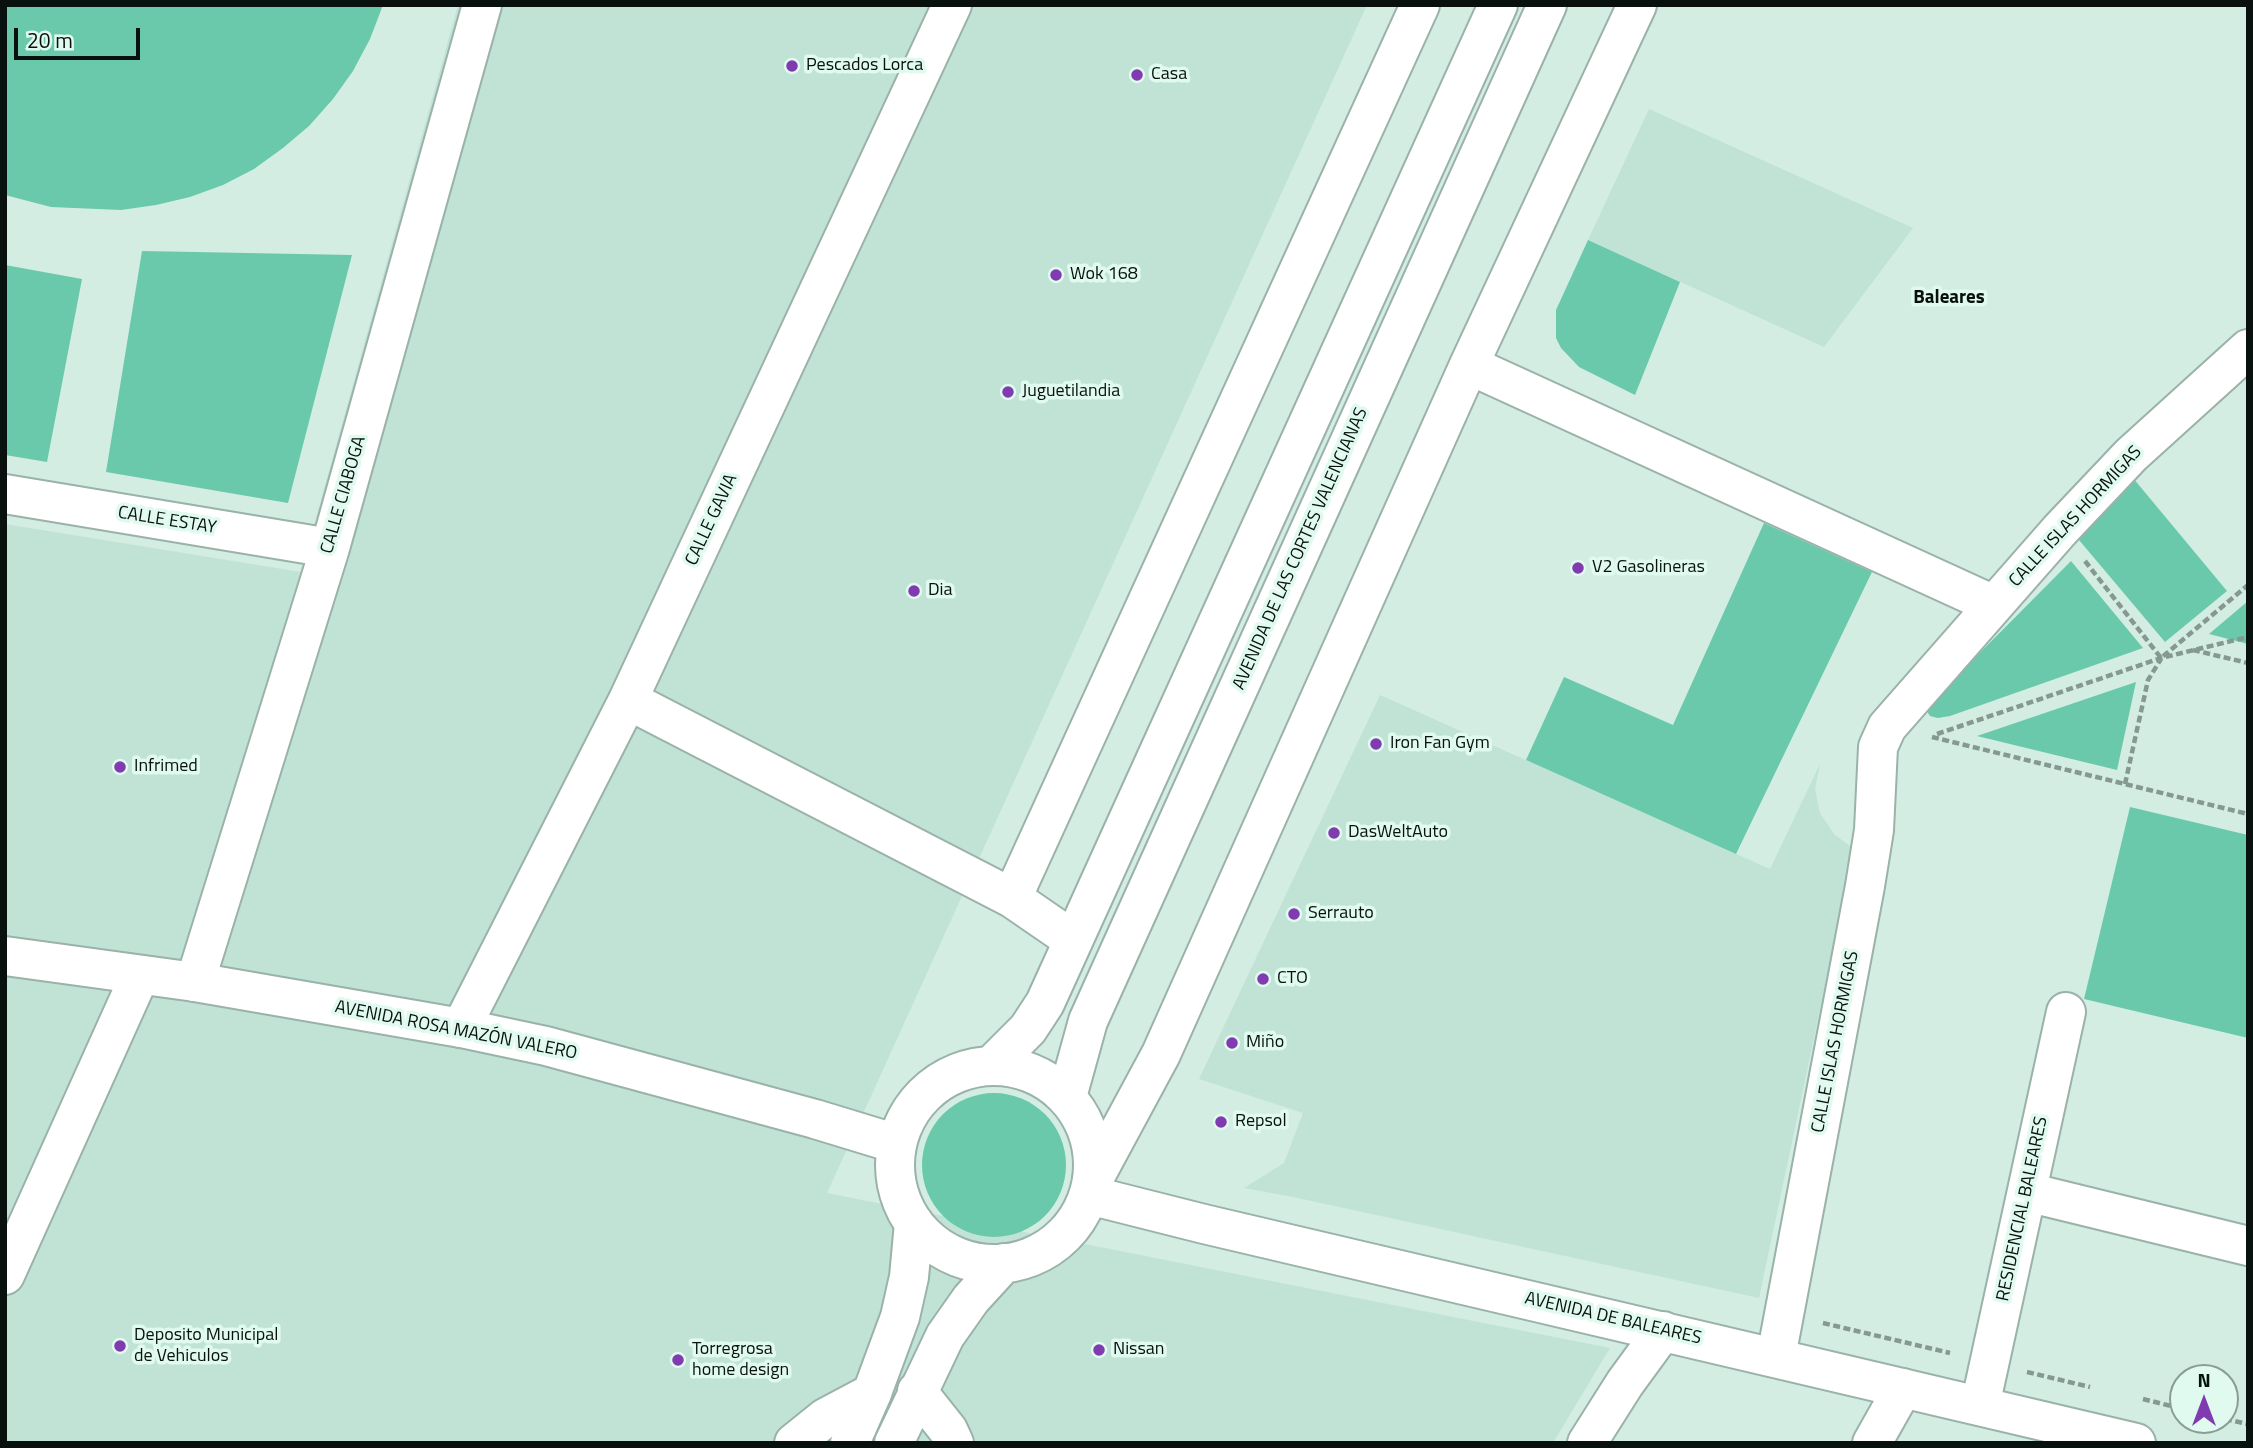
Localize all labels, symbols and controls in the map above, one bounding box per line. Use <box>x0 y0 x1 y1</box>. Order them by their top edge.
scale bar <box>18 14 144 58</box>
text: 20 m <box>27 24 73 56</box>
place label: Pescados Lorca <box>806 55 923 77</box>
marker: Pescados Lorca <box>784 58 800 74</box>
place label: Casa <box>1151 64 1187 86</box>
marker: Casa <box>1129 67 1145 83</box>
place label: Wok 168 <box>1070 264 1138 286</box>
marker: Wok 168 <box>1048 267 1064 283</box>
district label: Baleares <box>1913 287 1985 309</box>
place label: Juguetilandia <box>1022 381 1120 403</box>
marker: Juguetilandia <box>1000 384 1016 400</box>
street label: AVENIDA DE LAS CORTES VALENCIANAS <box>1229 405 1373 693</box>
street label: CALLE CIABOGA <box>317 434 371 556</box>
street label: CALLE ISLAS HORMIGAS <box>2005 442 2147 592</box>
street label: CALLE GAVIA <box>681 471 743 569</box>
street label: CALLE ESTAY <box>116 503 218 539</box>
place label: V2 Gasolineras <box>1592 557 1705 579</box>
marker: V2 Gasolineras <box>1570 560 1586 576</box>
place label: Dia <box>928 580 953 602</box>
marker: Dia <box>906 583 922 599</box>
place label: Iron Fan Gym <box>1390 733 1490 755</box>
marker: Iron Fan Gym <box>1368 736 1384 752</box>
place label: Infrimed <box>134 756 198 778</box>
marker: Infrimed <box>112 759 128 775</box>
place label: DasWeltAuto <box>1348 822 1448 844</box>
marker: DasWeltAuto <box>1326 825 1342 841</box>
place label: Serrauto <box>1308 903 1374 925</box>
marker: Serrauto <box>1286 906 1302 922</box>
street label: CALLE ISLAS HORMIGAS <box>1808 949 1864 1135</box>
place label: CTO <box>1277 968 1308 990</box>
marker: CTO <box>1255 971 1271 987</box>
street label: AVENIDA ROSA MAZÓN VALERO <box>333 997 579 1065</box>
place label: Miño <box>1246 1032 1284 1054</box>
marker: Miño <box>1224 1035 1240 1051</box>
place label: Repsol <box>1235 1111 1287 1133</box>
marker: Repsol <box>1213 1114 1229 1130</box>
street label: RESIDENCIAL BALEARES <box>1993 1115 2053 1303</box>
street label: AVENIDA DE BALEARES <box>1523 1288 1703 1350</box>
place label: Deposito Municipal de Vehiculos <box>134 1325 279 1368</box>
marker: Deposito Municipal de Vehiculos <box>112 1338 128 1354</box>
place label: Torregrosa home design <box>692 1339 789 1382</box>
place label: Nissan <box>1113 1339 1165 1361</box>
marker: Nissan <box>1091 1342 1107 1358</box>
marker: Torregrosa home design <box>670 1352 686 1368</box>
north arrow <box>2169 1364 2239 1434</box>
text: N <box>2197 1365 2211 1394</box>

